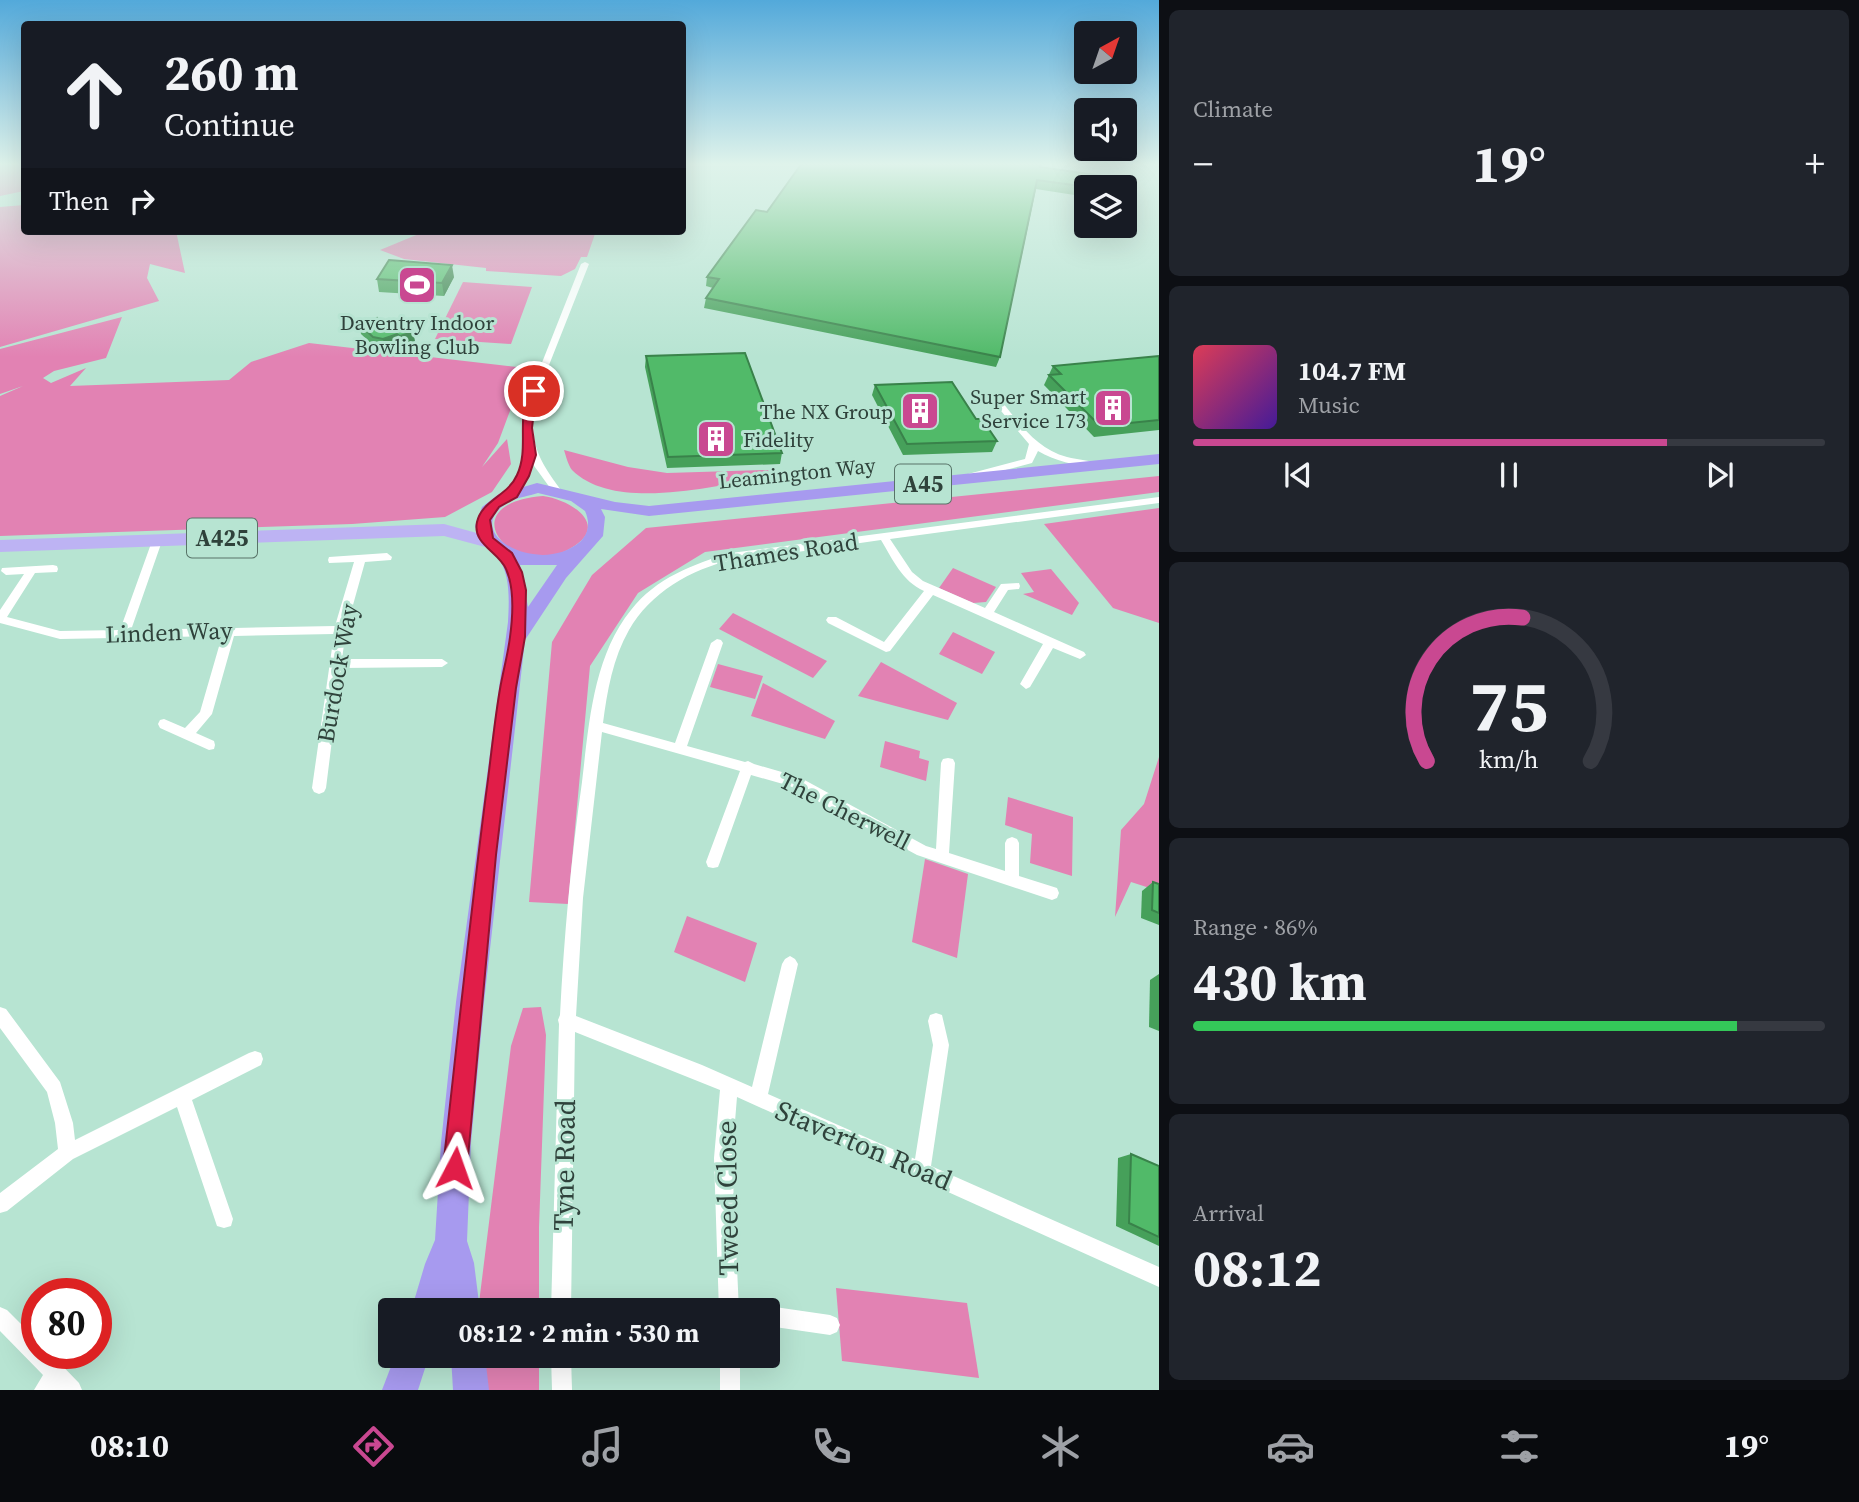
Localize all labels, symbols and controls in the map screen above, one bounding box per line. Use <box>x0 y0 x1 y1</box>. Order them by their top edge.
north arrow <box>1074 21 1138 84</box>
map controls <box>1074 21 1137 238</box>
text: 260 m <box>164 39 299 106</box>
icon: ahead <box>49 49 140 140</box>
text: Climate <box>1193 93 1273 125</box>
button: sound <box>1074 98 1137 161</box>
text: Continue <box>164 103 295 147</box>
text: 19° <box>1472 128 1546 199</box>
text: − <box>1193 138 1213 190</box>
text: + <box>1805 138 1825 190</box>
button: layers <box>1074 175 1137 238</box>
icon: right <box>123 182 161 220</box>
text: Then <box>49 183 109 219</box>
sports icon: Daventry Indoor Bowling Club <box>396 264 438 306</box>
place label: Daventry Indoor Bowling Club <box>340 308 494 361</box>
text: 104.7 FM <box>1298 353 1406 389</box>
pin <box>504 361 564 421</box>
icon: arrive <box>515 372 553 410</box>
place label: Super Smart Service 173 <box>970 382 1086 435</box>
building icon: Super Smart Service 173 <box>1092 387 1134 429</box>
text: Music <box>1298 389 1360 421</box>
building icon: The NX Group <box>899 390 941 432</box>
place label: The NX Group <box>760 397 893 426</box>
building icon: Fidelity <box>695 418 737 460</box>
place label: Fidelity <box>743 425 814 454</box>
street label: Leamington Way <box>717 450 877 496</box>
icon: previous <box>1279 456 1317 494</box>
icon: pause <box>1490 456 1528 494</box>
icon: next <box>1701 456 1739 494</box>
road number: A45 <box>895 464 951 504</box>
road number: A425 <box>187 518 257 558</box>
street label: Thames Road <box>712 524 861 580</box>
street label: Burdock Way <box>309 600 366 745</box>
street label: Linden Way <box>105 613 234 651</box>
text: 75 <box>1470 656 1548 755</box>
text: km/h <box>1479 742 1539 776</box>
street label: The Cherwell <box>774 764 916 858</box>
text: Range · 86% <box>1193 911 1318 943</box>
text: 430 km <box>1193 946 1367 1017</box>
street label: Staverton Road <box>770 1091 958 1199</box>
street label: Tyne Road <box>544 1099 584 1231</box>
street label: Tweed Close <box>707 1120 747 1276</box>
position arrow <box>418 1131 492 1205</box>
text: Arrival <box>1193 1197 1264 1229</box>
text: 08:12 <box>1193 1232 1321 1303</box>
speed limit sign: 80 <box>21 1278 112 1369</box>
text: 08:12 · 2 min · 530 m <box>459 1315 699 1351</box>
icon: directions <box>349 1422 398 1471</box>
icon: music <box>578 1422 627 1471</box>
icon: phone <box>807 1422 856 1471</box>
icon: climate <box>1036 1422 1085 1471</box>
icon: car <box>1266 1422 1315 1471</box>
icon: filters <box>1495 1422 1544 1471</box>
text: 08:10 <box>90 1424 169 1468</box>
text: 19° <box>1724 1424 1769 1468</box>

